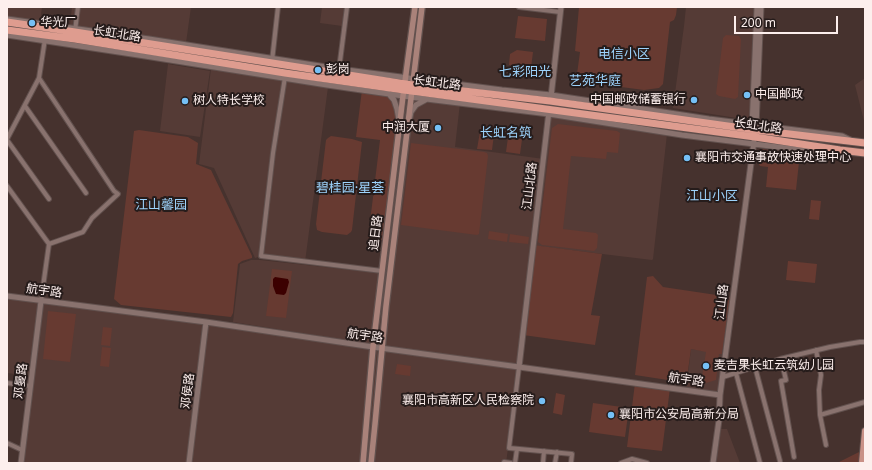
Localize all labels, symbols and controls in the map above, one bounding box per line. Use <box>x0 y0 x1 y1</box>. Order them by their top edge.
scale bar <box>736 8 840 34</box>
text: 200 m <box>741 14 776 31</box>
place label: 华光厂 <box>40 16 76 30</box>
marker: 华光厂 <box>27 18 37 28</box>
street label: 长虹北路 <box>92 23 142 45</box>
district label: 电信小区 <box>598 46 650 62</box>
place label: 彭岗 <box>326 63 350 77</box>
district label: 七彩阳光 <box>499 64 551 80</box>
marker: 彭岗 <box>313 65 323 75</box>
street label: 长虹北路 <box>412 73 462 93</box>
district label: 艺苑华庭 <box>569 73 621 89</box>
place label: 中国邮政 <box>755 88 803 102</box>
marker: 中国邮政 <box>742 90 752 100</box>
place label: 中国邮政储蓄银行 <box>590 93 686 107</box>
place label: 树人特长学校 <box>193 94 265 108</box>
marker: 中国邮政储蓄银行 <box>689 95 699 105</box>
marker: 树人特长学校 <box>180 96 190 106</box>
street label: 长虹北路 <box>733 116 783 136</box>
place label: 中润大厦 <box>382 121 430 135</box>
marker: 中润大厦 <box>433 123 443 133</box>
district label: 长虹名筑 <box>480 125 532 141</box>
place label: 襄阳市交通事故快速处理中心 <box>695 151 851 165</box>
marker: 襄阳市交通事故快速处理中心 <box>682 153 692 163</box>
street label: 江山北路 <box>520 161 540 211</box>
district label: 碧桂园·星荟 <box>316 180 384 196</box>
district label: 江山小区 <box>686 188 738 204</box>
district label: 江山馨园 <box>135 197 187 213</box>
street label: 追日路 <box>367 214 385 252</box>
street label: 航宇路 <box>25 281 63 301</box>
street label: 江山路 <box>713 283 731 321</box>
street label: 航宇路 <box>346 326 384 346</box>
place label: 麦吉果长虹云筑幼儿园 <box>714 359 834 373</box>
marker: 麦吉果长虹云筑幼儿园 <box>701 361 711 371</box>
street label: 邓曼路 <box>12 362 30 400</box>
street label: 航宇路 <box>667 370 705 390</box>
street label: 邓侯路 <box>179 372 197 410</box>
place label: 襄阳市高新区人民检察院 <box>402 394 534 408</box>
marker: 襄阳市高新区人民检察院 <box>537 396 547 406</box>
place label: 襄阳市公安局高新分局 <box>619 408 739 422</box>
marker: 襄阳市公安局高新分局 <box>606 410 616 420</box>

